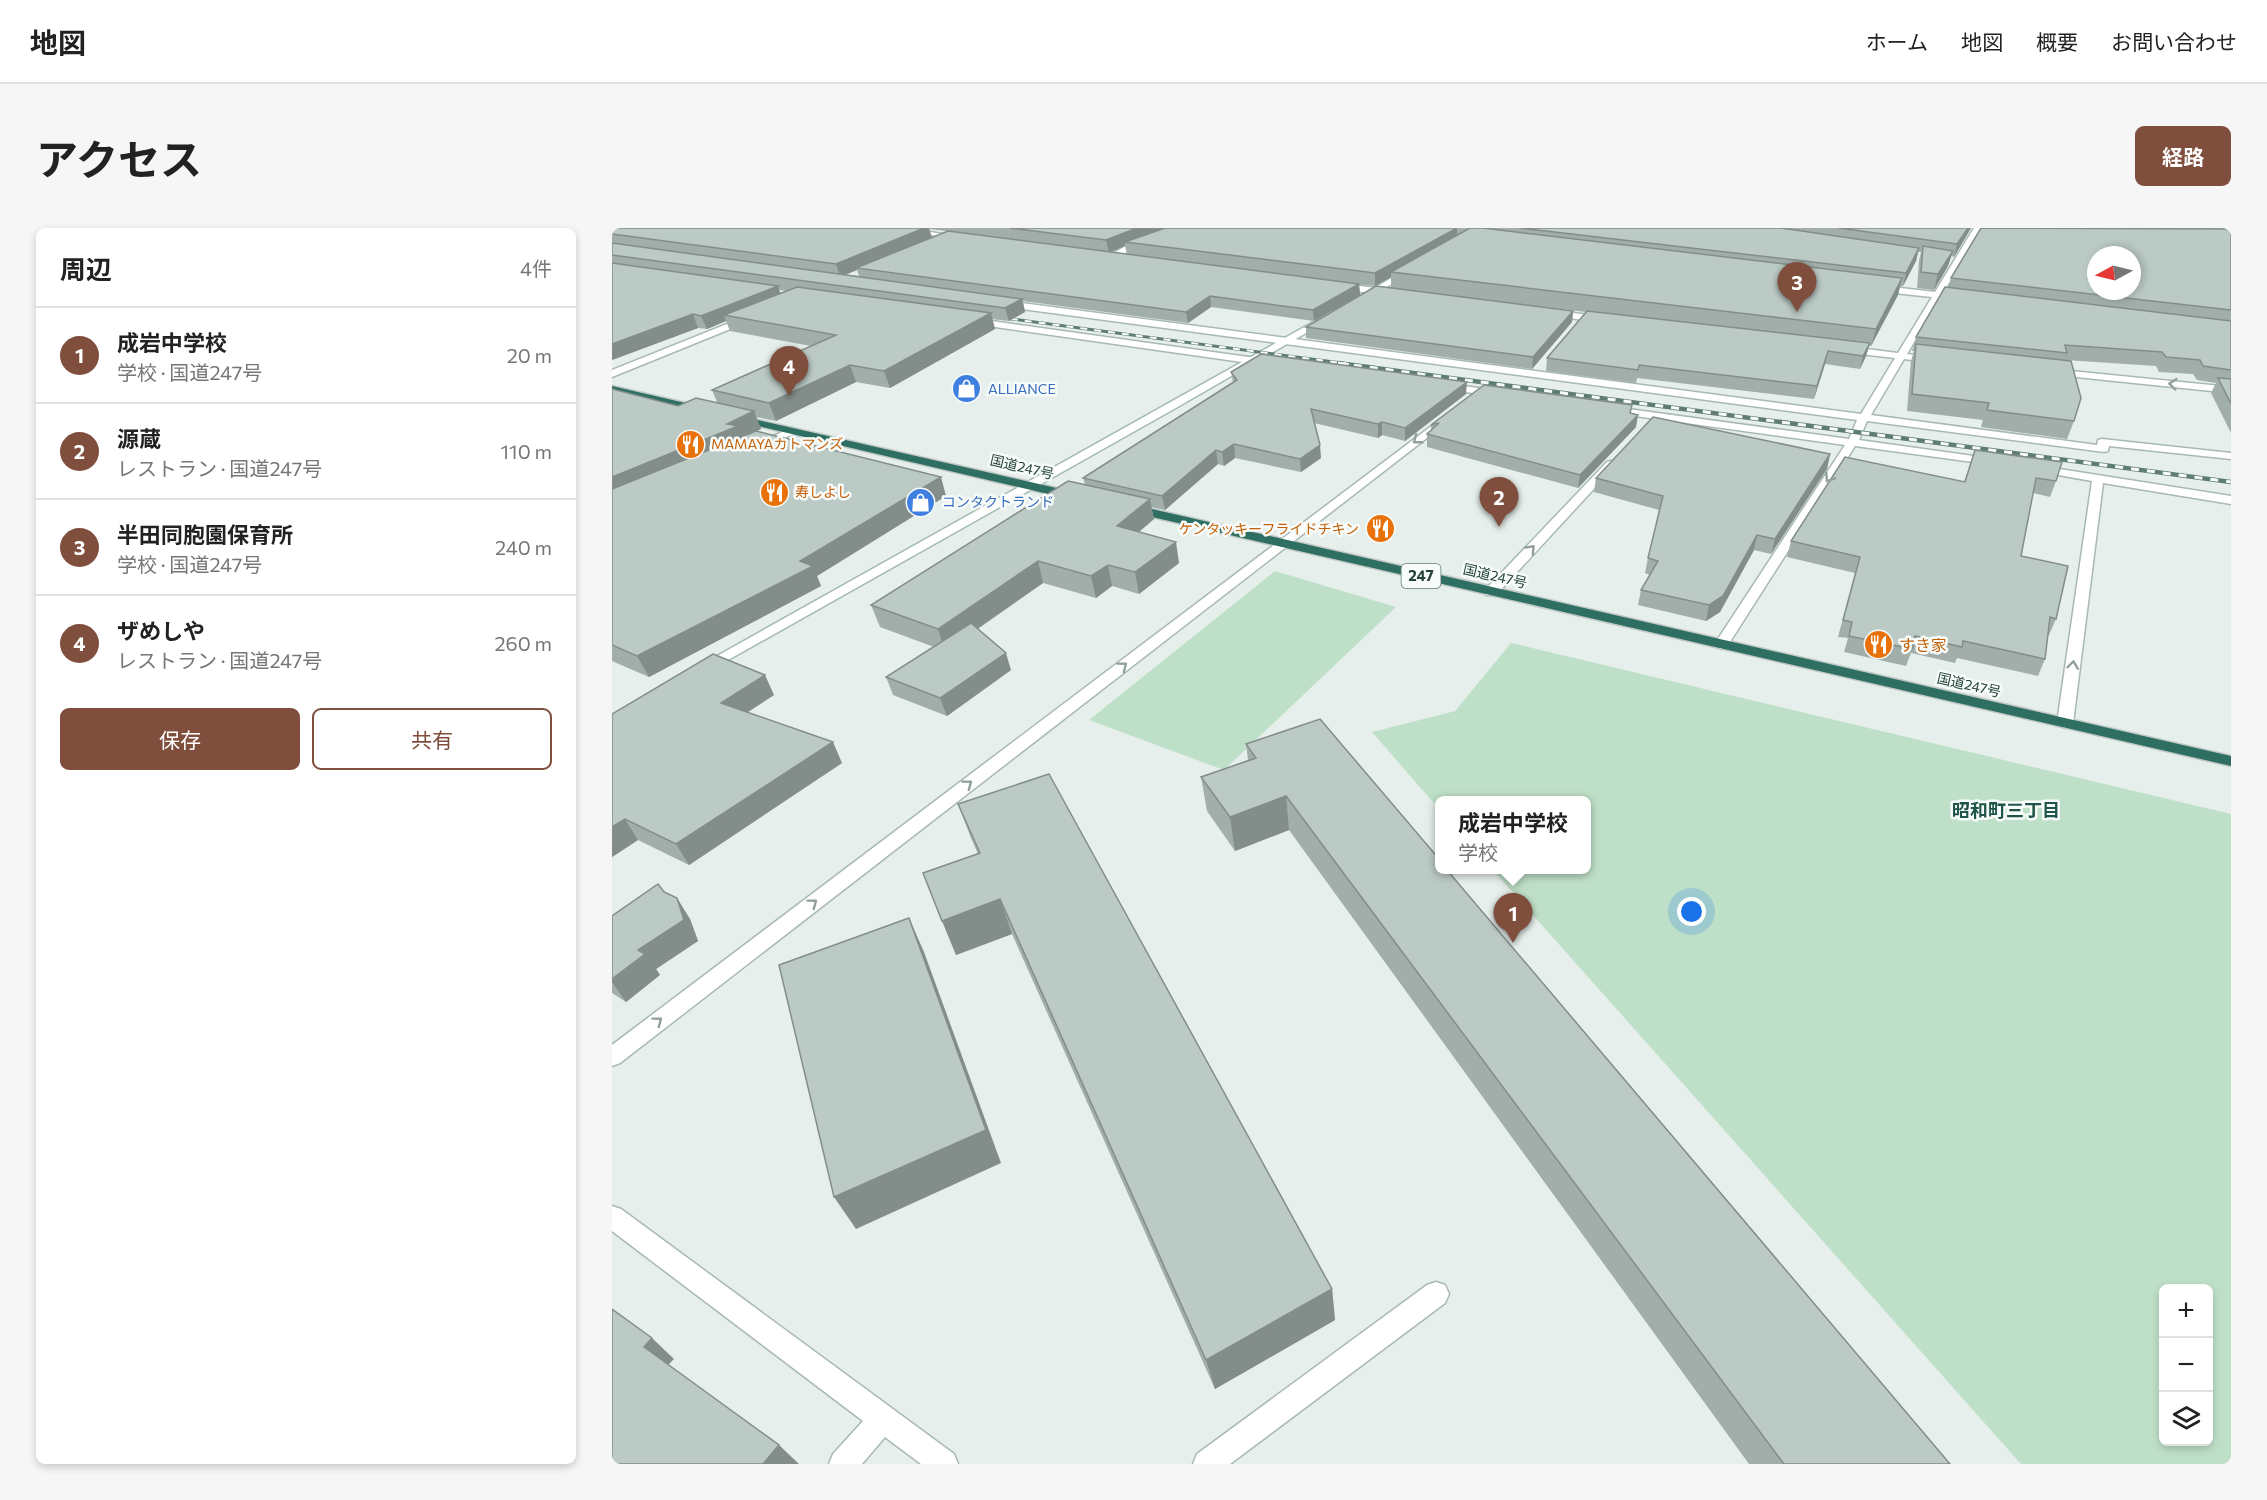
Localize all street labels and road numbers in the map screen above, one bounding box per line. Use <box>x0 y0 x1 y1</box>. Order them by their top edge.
street label: 国道247号 <box>989 451 1056 482</box>
street label: 国道247号 <box>1462 560 1529 591</box>
road number: 247 <box>1402 564 1440 588</box>
street label: 国道247号 <box>1936 669 2003 700</box>

